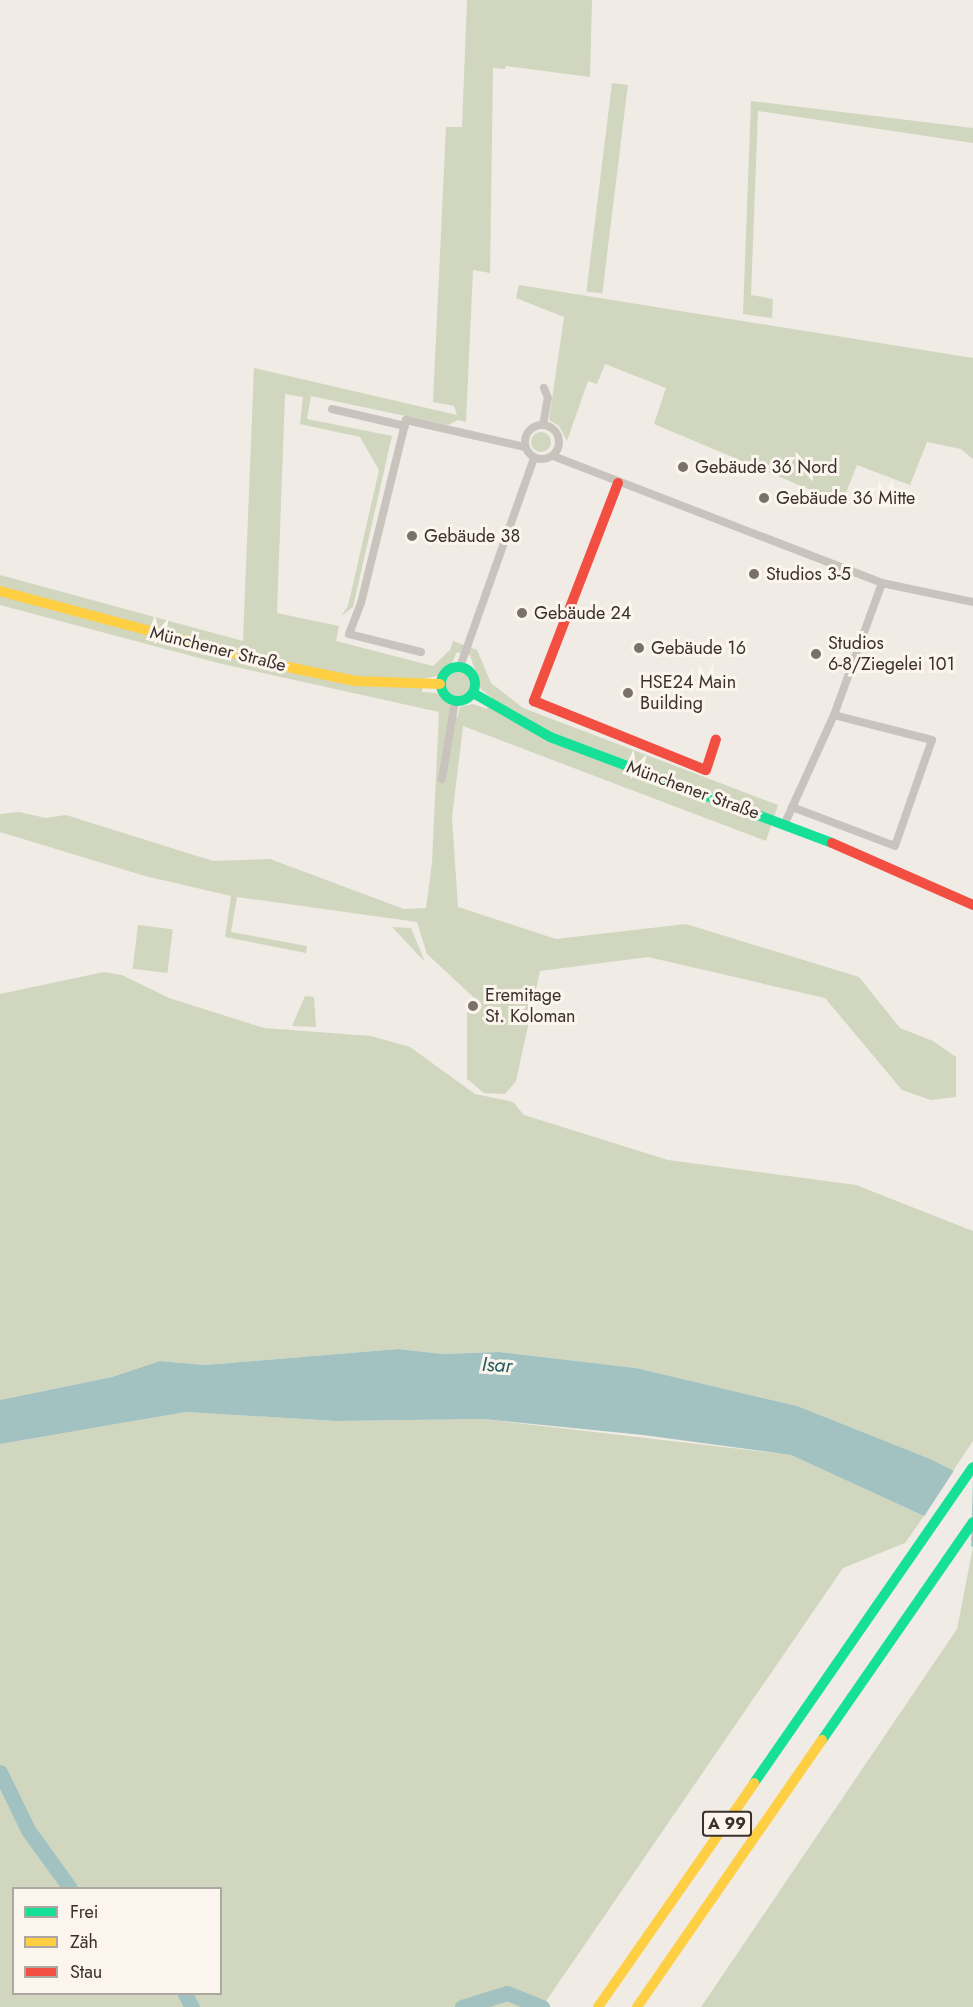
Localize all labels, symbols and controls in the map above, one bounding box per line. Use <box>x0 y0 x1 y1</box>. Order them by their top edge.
place label: Gebäude 36 Nord <box>695 456 837 478</box>
marker: Gebäude 36 Nord <box>676 460 690 474</box>
place label: Gebäude 36 Mitte <box>776 487 915 509</box>
marker: Gebäude 36 Mitte <box>757 491 771 505</box>
place label: Gebäude 38 <box>424 525 520 547</box>
marker: Gebäude 38 <box>405 529 419 543</box>
place label: Studios 3-5 <box>766 563 851 585</box>
marker: Studios 3-5 <box>747 567 761 581</box>
place label: Gebäude 24 <box>534 602 631 624</box>
marker: Gebäude 24 <box>515 606 529 620</box>
street label: Münchener Straße <box>148 622 288 676</box>
place label: Studios 6-8/Ziegelei 101 <box>828 633 955 676</box>
place label: Gebäude 16 <box>651 637 746 659</box>
marker: Gebäude 16 <box>632 641 646 655</box>
marker: Studios 6-8/Ziegelei 101 <box>809 647 823 661</box>
place label: HSE24 Main Building <box>640 672 736 714</box>
marker: HSE24 Main Building <box>621 686 635 700</box>
street label: Münchener Straße <box>624 756 762 824</box>
place label: Eremitage St. Koloman <box>485 985 576 1028</box>
marker: Eremitage St. Koloman <box>466 999 480 1013</box>
water label: Isar <box>481 1352 513 1378</box>
road number: A 99 <box>702 1811 752 1837</box>
legend <box>12 1887 222 1995</box>
text: Frei <box>70 1899 99 1925</box>
text: Zäh <box>70 1929 98 1955</box>
text: Stau <box>70 1959 102 1985</box>

